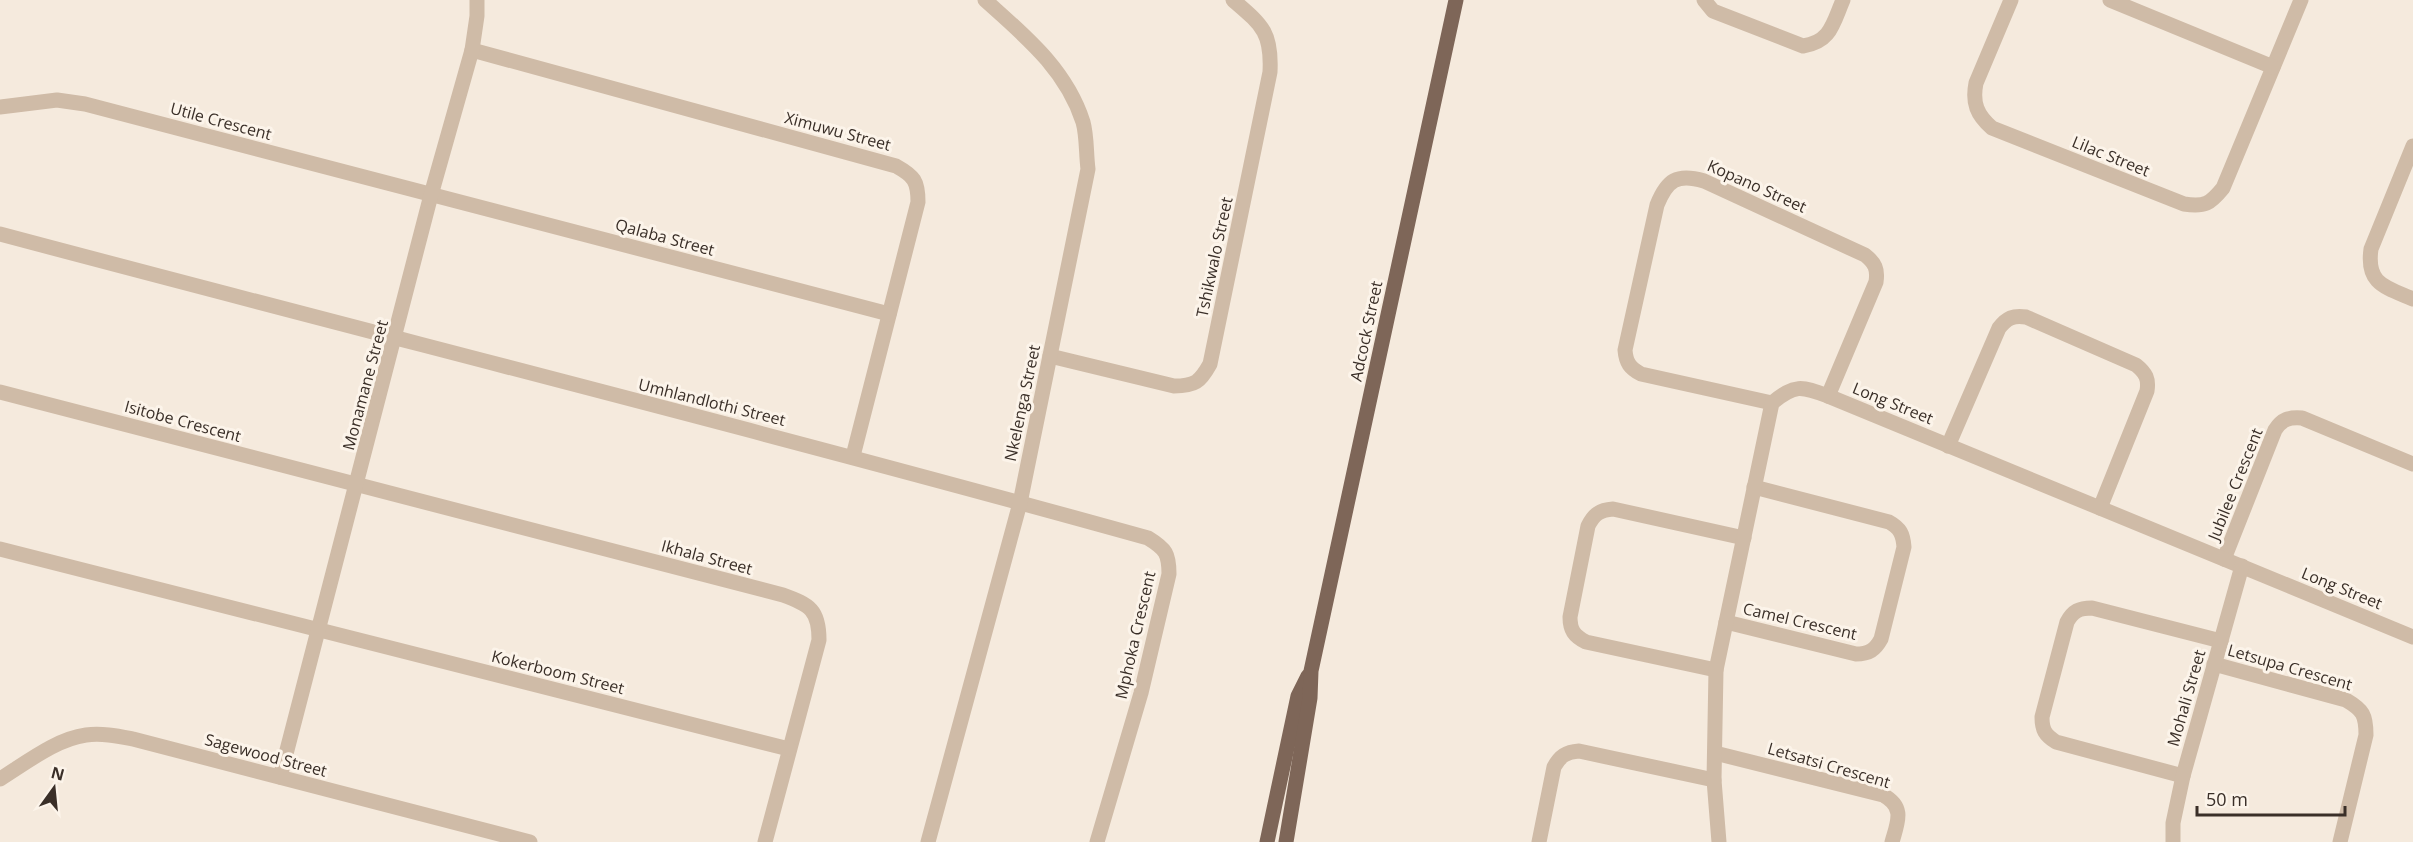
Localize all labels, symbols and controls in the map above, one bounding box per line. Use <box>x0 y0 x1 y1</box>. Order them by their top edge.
street label: Utile Crescent <box>168 97 274 145</box>
street label: Ximuwu Street <box>783 106 894 156</box>
street label: Lilac Street <box>2069 130 2153 182</box>
street label: Kopano Street <box>1704 154 1810 218</box>
street label: Tshikwalo Street <box>1191 195 1238 319</box>
street label: Qalaba Street <box>613 213 717 261</box>
street label: Adcock Street <box>1345 278 1387 383</box>
street label: Monamane Street <box>337 317 393 453</box>
street label: Nkelenga Street <box>999 342 1045 463</box>
street label: Umhlandlothi Street <box>636 373 788 431</box>
street label: Long Street <box>1849 377 1937 429</box>
street label: Isitobe Crescent <box>122 395 244 447</box>
street label: Jubilee Crescent <box>2202 424 2268 545</box>
street label: Ikhala Street <box>659 534 755 580</box>
street label: Long Street <box>2298 562 2386 614</box>
street label: Mphoka Crescent <box>1110 569 1160 701</box>
street label: Camel Crescent <box>1741 597 1859 645</box>
street label: Letsupa Crescent <box>2225 639 2355 695</box>
street label: Kokerboom Street <box>489 645 627 699</box>
street label: Mohali Street <box>2162 647 2210 749</box>
street label: Sagewood Street <box>202 728 330 782</box>
street label: Letsatsi Crescent <box>1765 737 1893 793</box>
north arrow <box>24 758 84 818</box>
text: N <box>49 761 67 786</box>
scale bar <box>2197 779 2346 817</box>
text: 50 m <box>2206 787 2248 811</box>

